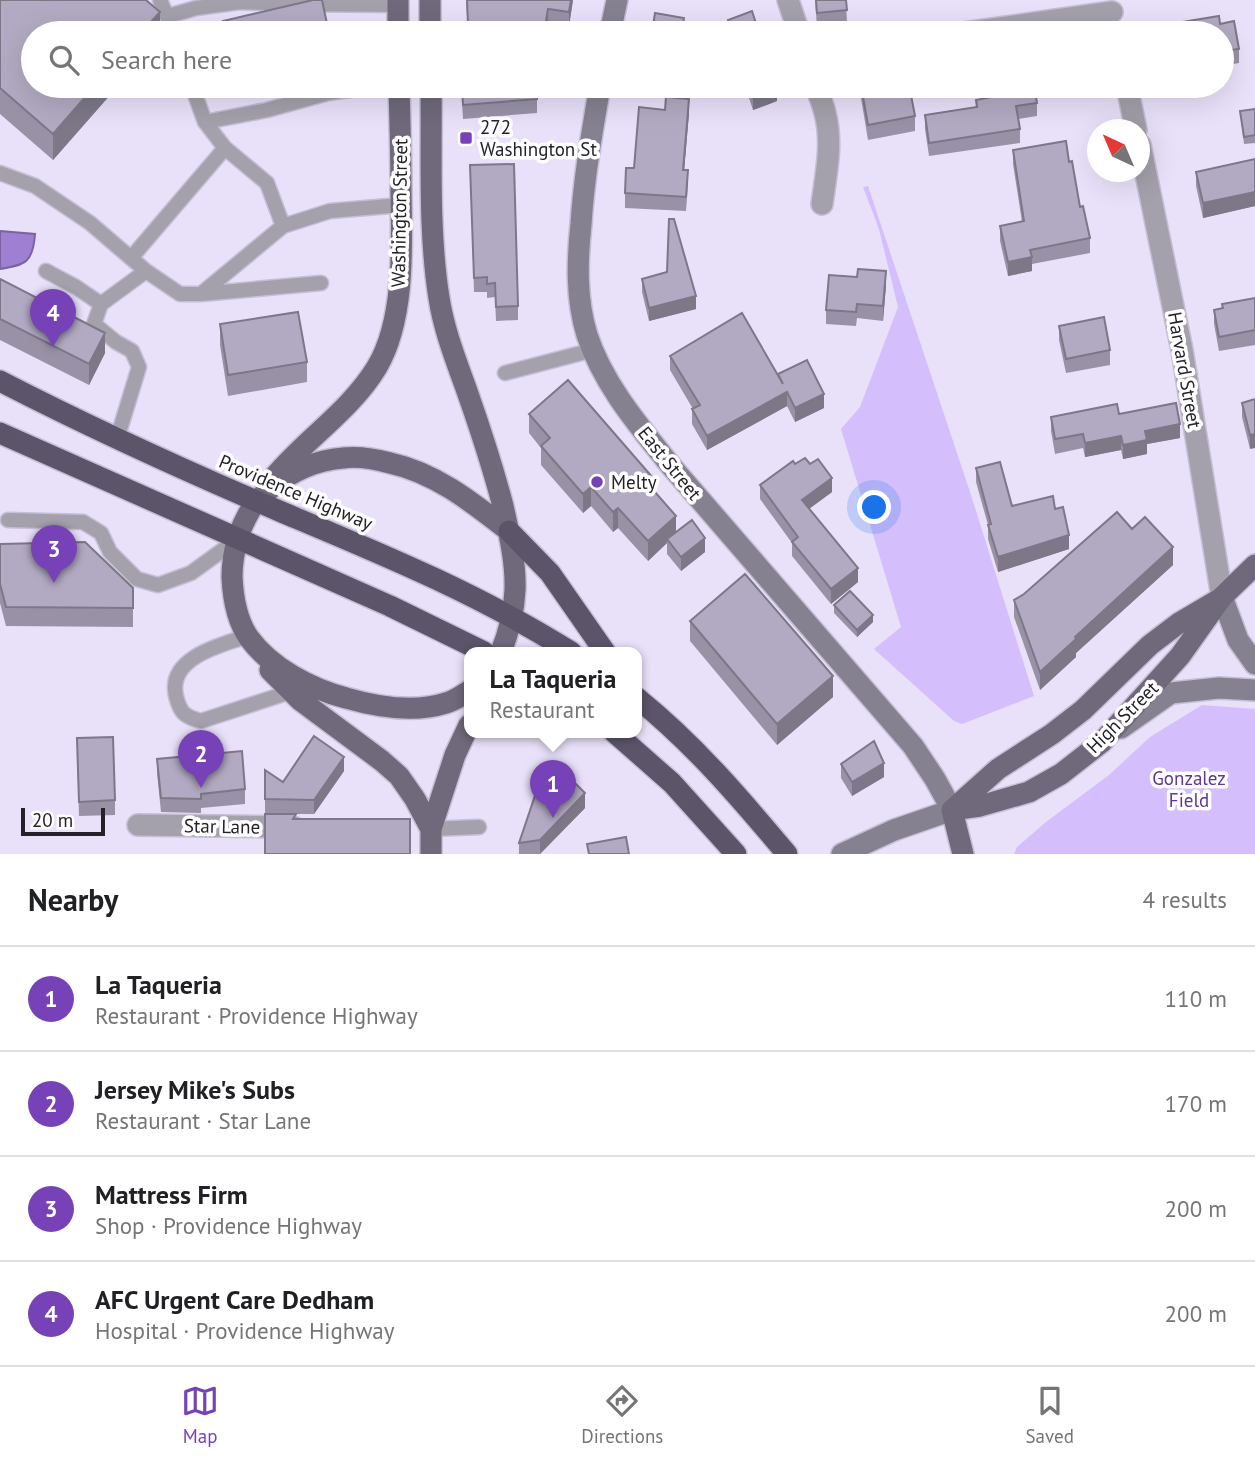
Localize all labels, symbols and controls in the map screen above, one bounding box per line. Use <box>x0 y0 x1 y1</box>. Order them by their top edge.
search box <box>21 21 1234 98</box>
icon: search <box>45 41 83 79</box>
text: Search here <box>101 43 232 76</box>
place label: 272 Washington St <box>480 115 597 161</box>
north arrow <box>1087 119 1150 182</box>
marker: 272 Washington St <box>458 130 474 146</box>
street label: Washington Street <box>386 138 412 288</box>
pin: 4 <box>30 289 76 347</box>
street label: Harvard Street <box>1163 310 1207 430</box>
street label: East Street <box>633 421 707 505</box>
street label: Providence Highway <box>216 449 377 535</box>
place label: Melty <box>611 470 657 494</box>
marker: Melty <box>589 474 605 490</box>
your location <box>857 490 891 524</box>
pin: 3 <box>31 525 77 583</box>
popup <box>464 647 642 738</box>
text: La Taqueria <box>490 662 616 695</box>
street label: High Street <box>1081 676 1163 758</box>
text: Restaurant <box>490 695 595 724</box>
pin: 2 <box>178 730 224 788</box>
pin: 1 <box>530 760 576 818</box>
park label: Gonzalez Field <box>1152 766 1226 812</box>
scale bar <box>21 805 105 837</box>
text: 20 m <box>32 808 73 832</box>
street label: Star Lane <box>184 813 260 839</box>
text: Nearby <box>28 880 118 919</box>
text: 4 results <box>1143 885 1227 914</box>
text: La Taqueria <box>95 968 222 1001</box>
text: 1 <box>44 984 58 1013</box>
text: 110 m <box>1165 984 1227 1013</box>
text: Restaurant · Providence Highway <box>95 1001 418 1030</box>
text: Jersey Mike's Subs <box>95 1073 295 1106</box>
text: 2 <box>44 1089 58 1118</box>
text: 170 m <box>1165 1089 1227 1118</box>
text: Restaurant · Star Lane <box>95 1106 311 1135</box>
text: Mattress Firm <box>95 1178 248 1211</box>
text: 3 <box>44 1194 58 1223</box>
text: 200 m <box>1165 1194 1227 1223</box>
text: Shop · Providence Highway <box>95 1211 362 1240</box>
text: AFC Urgent Care Dedham <box>95 1283 374 1316</box>
text: 4 <box>44 1299 58 1328</box>
text: 200 m <box>1165 1299 1227 1328</box>
text: Hospital · Providence Highway <box>95 1316 394 1345</box>
tab: Map <box>181 1382 219 1448</box>
tab: Directions <box>581 1382 663 1448</box>
tab: Saved <box>1026 1382 1074 1448</box>

